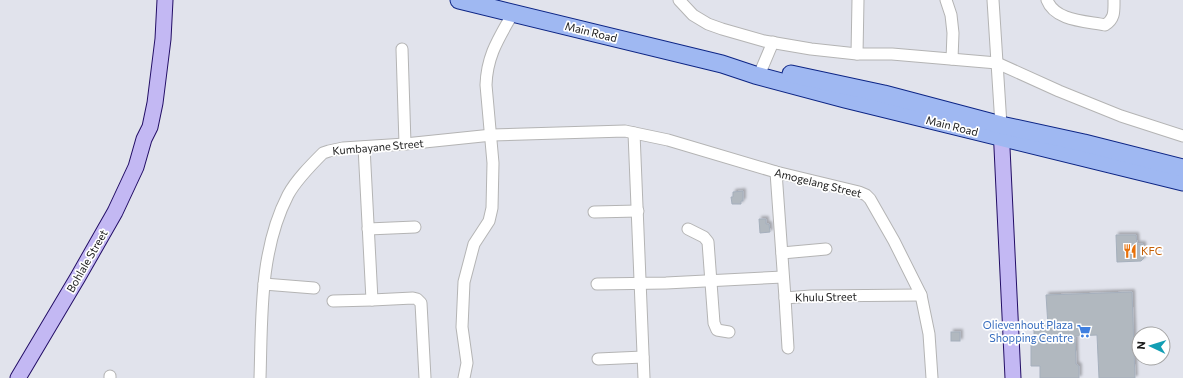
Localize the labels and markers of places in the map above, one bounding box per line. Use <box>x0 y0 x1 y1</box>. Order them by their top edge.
restaurant icon: KFC <box>1122 243 1138 259</box>
place label: KFC <box>1141 244 1162 257</box>
place label: Olievenhout Plaza Shopping Centre <box>983 318 1073 344</box>
supermarket icon: Olievenhout Plaza Shopping Centre <box>1076 323 1092 339</box>

